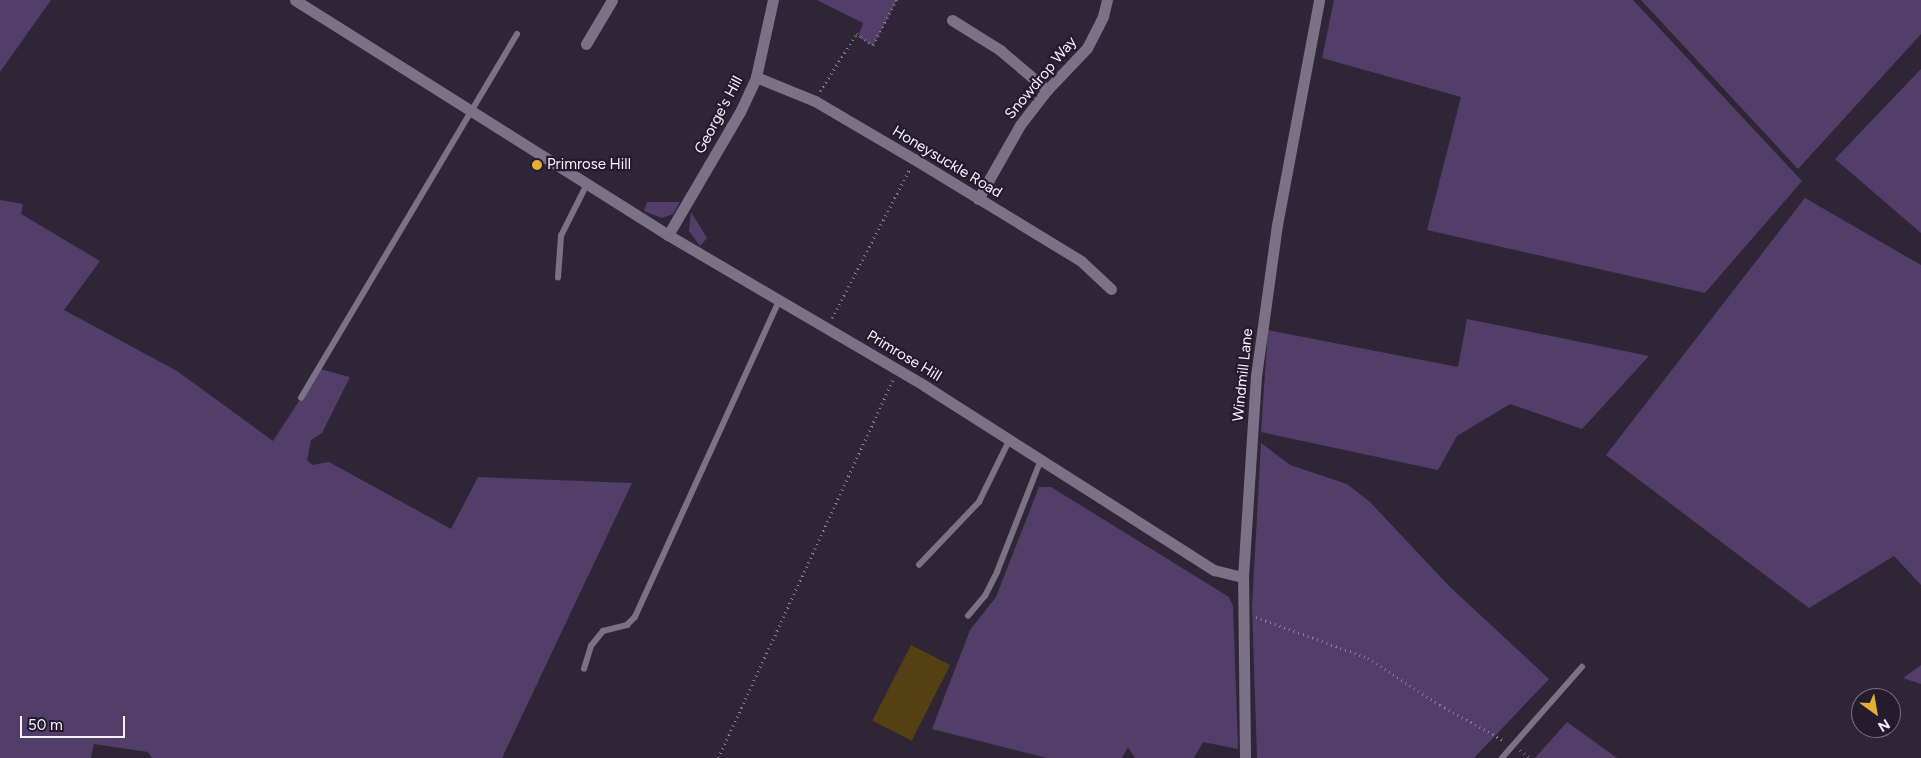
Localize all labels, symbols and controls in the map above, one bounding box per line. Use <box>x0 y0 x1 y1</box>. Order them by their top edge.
street label: Snowdrop Way <box>1001 33 1081 123</box>
street label: George's Hill <box>691 73 747 157</box>
street label: Honeysuckle Road <box>889 122 1005 202</box>
place label: Primrose Hill <box>547 156 631 174</box>
marker: Primrose Hill <box>531 159 543 171</box>
street label: Primrose Hill <box>863 327 945 385</box>
street label: Windmill Lane <box>1229 328 1257 422</box>
north arrow <box>1851 688 1901 738</box>
scale bar <box>22 706 128 738</box>
text: N <box>1875 715 1893 735</box>
text: 50 m <box>28 716 63 734</box>

